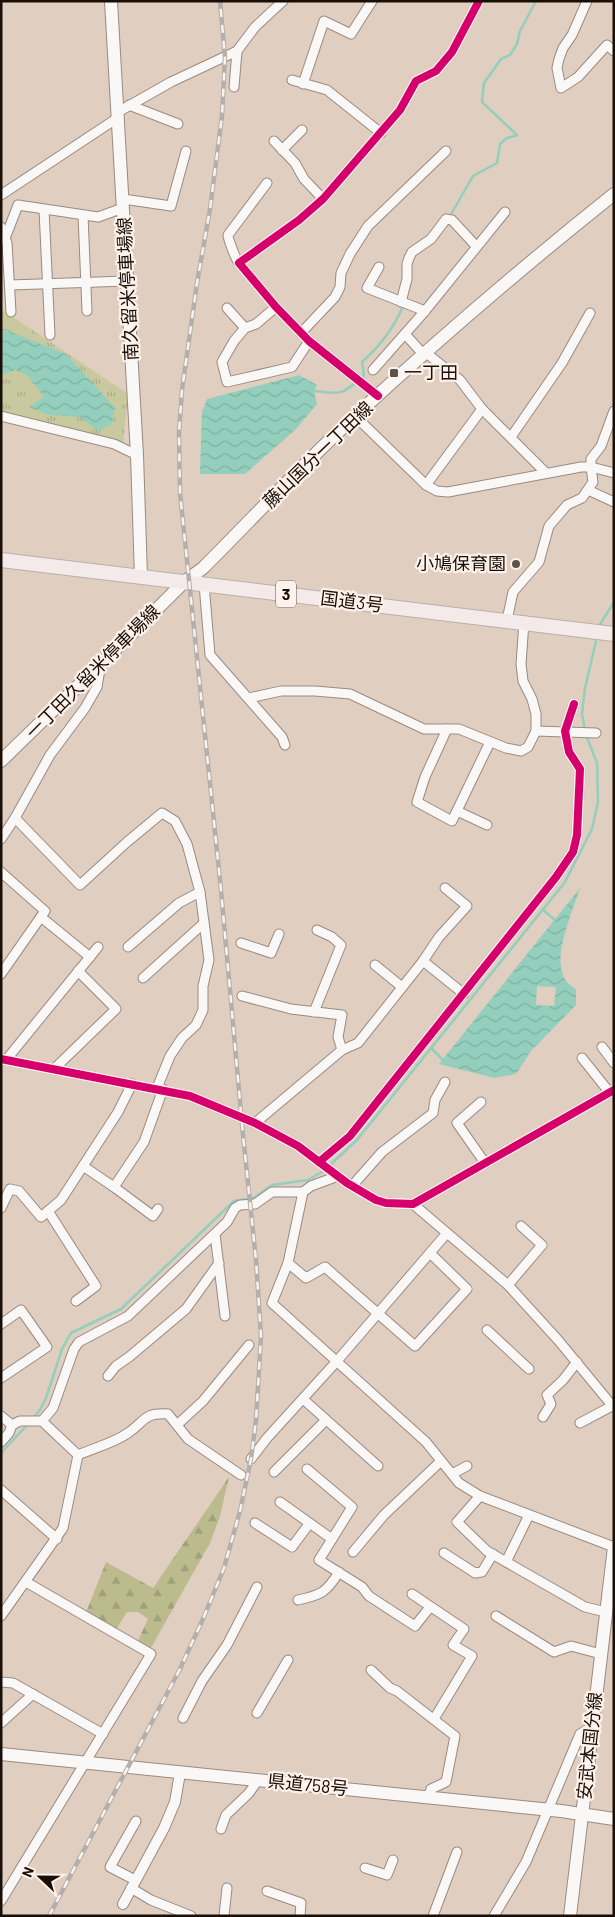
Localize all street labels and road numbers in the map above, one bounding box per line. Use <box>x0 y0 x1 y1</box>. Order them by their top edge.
street label: 南久留米停車場線 <box>112 217 142 362</box>
street label: 藤山国分一丁田線 <box>258 396 377 512</box>
road number: 3 <box>276 580 296 608</box>
street label: 国道3号 <box>319 586 385 616</box>
street label: 一丁田久留米停車場線 <box>21 600 164 743</box>
street label: 安武本国分線 <box>572 1691 606 1801</box>
street label: 県道758号 <box>267 1769 350 1799</box>

